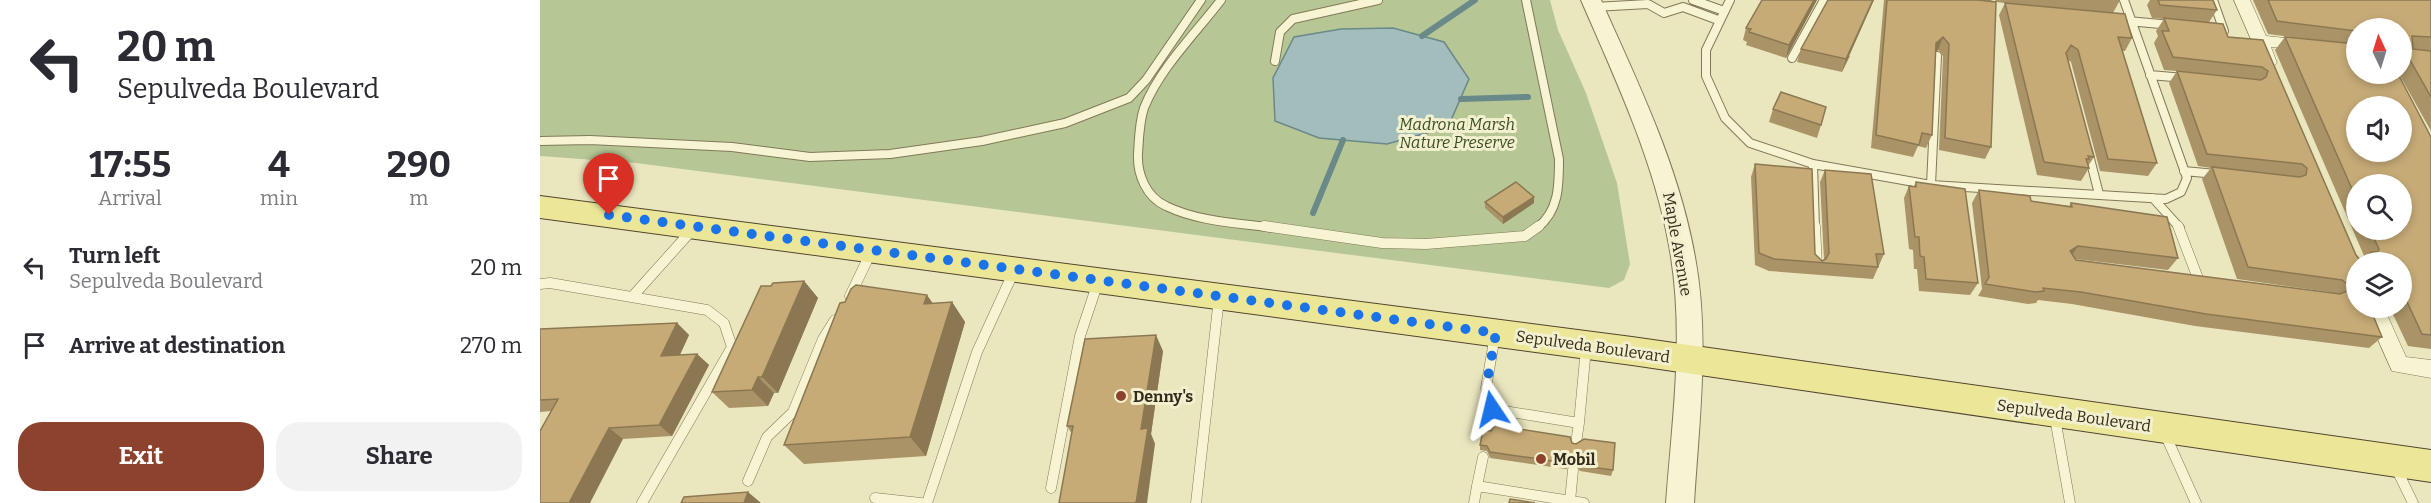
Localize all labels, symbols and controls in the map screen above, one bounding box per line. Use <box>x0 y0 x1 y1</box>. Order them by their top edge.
north arrow <box>2346 18 2412 84</box>
map controls <box>2346 18 2412 318</box>
text: 20 m <box>117 22 215 72</box>
icon: left <box>18 24 96 102</box>
text: Sepulveda Boulevard <box>117 73 379 105</box>
button: sound <box>2346 96 2412 162</box>
park label: Madrona Marsh Nature Preserve <box>1399 115 1515 152</box>
text: 17:55 <box>89 143 171 187</box>
text: 4 <box>268 143 290 187</box>
text: 290 <box>387 143 451 187</box>
pin <box>583 153 634 215</box>
icon: arrive <box>592 162 625 195</box>
button: search <box>2346 174 2412 240</box>
text: Arrival <box>98 186 162 210</box>
text: min <box>260 186 298 210</box>
text: m <box>409 186 428 210</box>
street label: Maple Avenue <box>1659 191 1696 297</box>
text: Turn left <box>69 242 161 269</box>
icon: left <box>18 251 51 284</box>
button: layers <box>2346 252 2412 318</box>
text: 20 m <box>471 254 522 281</box>
text: Sepulveda Boulevard <box>69 269 263 293</box>
street label: Sepulveda Boulevard <box>1515 326 1672 367</box>
icon: arrive <box>18 329 51 362</box>
text: Arrive at destination <box>69 332 285 359</box>
text: 270 m <box>460 332 522 359</box>
position arrow <box>1460 377 1524 441</box>
place label: Denny's <box>1133 387 1193 406</box>
marker: Denny's <box>1114 389 1128 403</box>
street label: Sepulveda Boulevard <box>1996 395 2153 436</box>
button: Exit <box>18 422 264 491</box>
button: Share <box>276 422 522 491</box>
place label: Mobil <box>1553 450 1596 469</box>
marker: Mobil <box>1534 452 1548 466</box>

